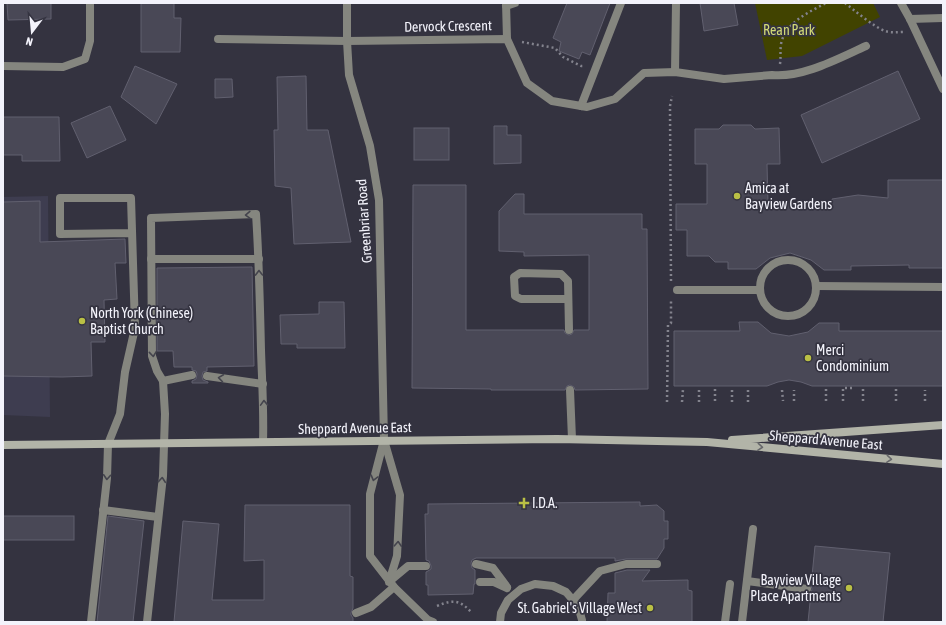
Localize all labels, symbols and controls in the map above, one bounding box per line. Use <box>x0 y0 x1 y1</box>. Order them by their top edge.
north arrow <box>12 12 52 52</box>
street label: Dervock Crescent <box>404 17 492 35</box>
park label: Rean Park <box>763 22 815 38</box>
text: N <box>24 35 34 48</box>
street label: Greenbriar Road <box>353 178 375 264</box>
place label: Amica at Bayview Gardens <box>745 180 832 212</box>
marker: Amica at Bayview Gardens <box>732 191 742 201</box>
one-way arrow <box>245 210 251 219</box>
one-way arrow <box>255 270 263 276</box>
place label: North York (Chinese) Baptist Church <box>90 305 193 337</box>
marker: North York (Chinese) Baptist Church <box>77 316 87 326</box>
place label: Merci Condominium <box>816 342 889 374</box>
one-way arrow <box>148 351 157 357</box>
marker: Merci Condominium <box>803 353 813 363</box>
one-way arrow <box>218 374 224 383</box>
one-way arrow <box>260 400 268 406</box>
street label: Sheppard Avenue East <box>298 419 412 437</box>
street label: Sheppard Avenue East <box>769 427 883 453</box>
one-way arrow <box>757 442 763 451</box>
one-way arrow <box>886 454 892 463</box>
one-way arrow <box>102 474 111 480</box>
one-way arrow <box>370 474 379 481</box>
one-way arrow <box>158 477 167 483</box>
place label: I.D.A. <box>532 495 557 511</box>
marker: I.D.A. <box>519 498 529 508</box>
one-way arrow <box>393 541 402 547</box>
place label: Bayview Village Place Apartments <box>750 572 841 604</box>
marker: Bayview Village Place Apartments <box>844 583 854 593</box>
place label: St. Gabriel's Village West <box>517 600 642 616</box>
marker: St. Gabriel's Village West <box>645 603 655 613</box>

